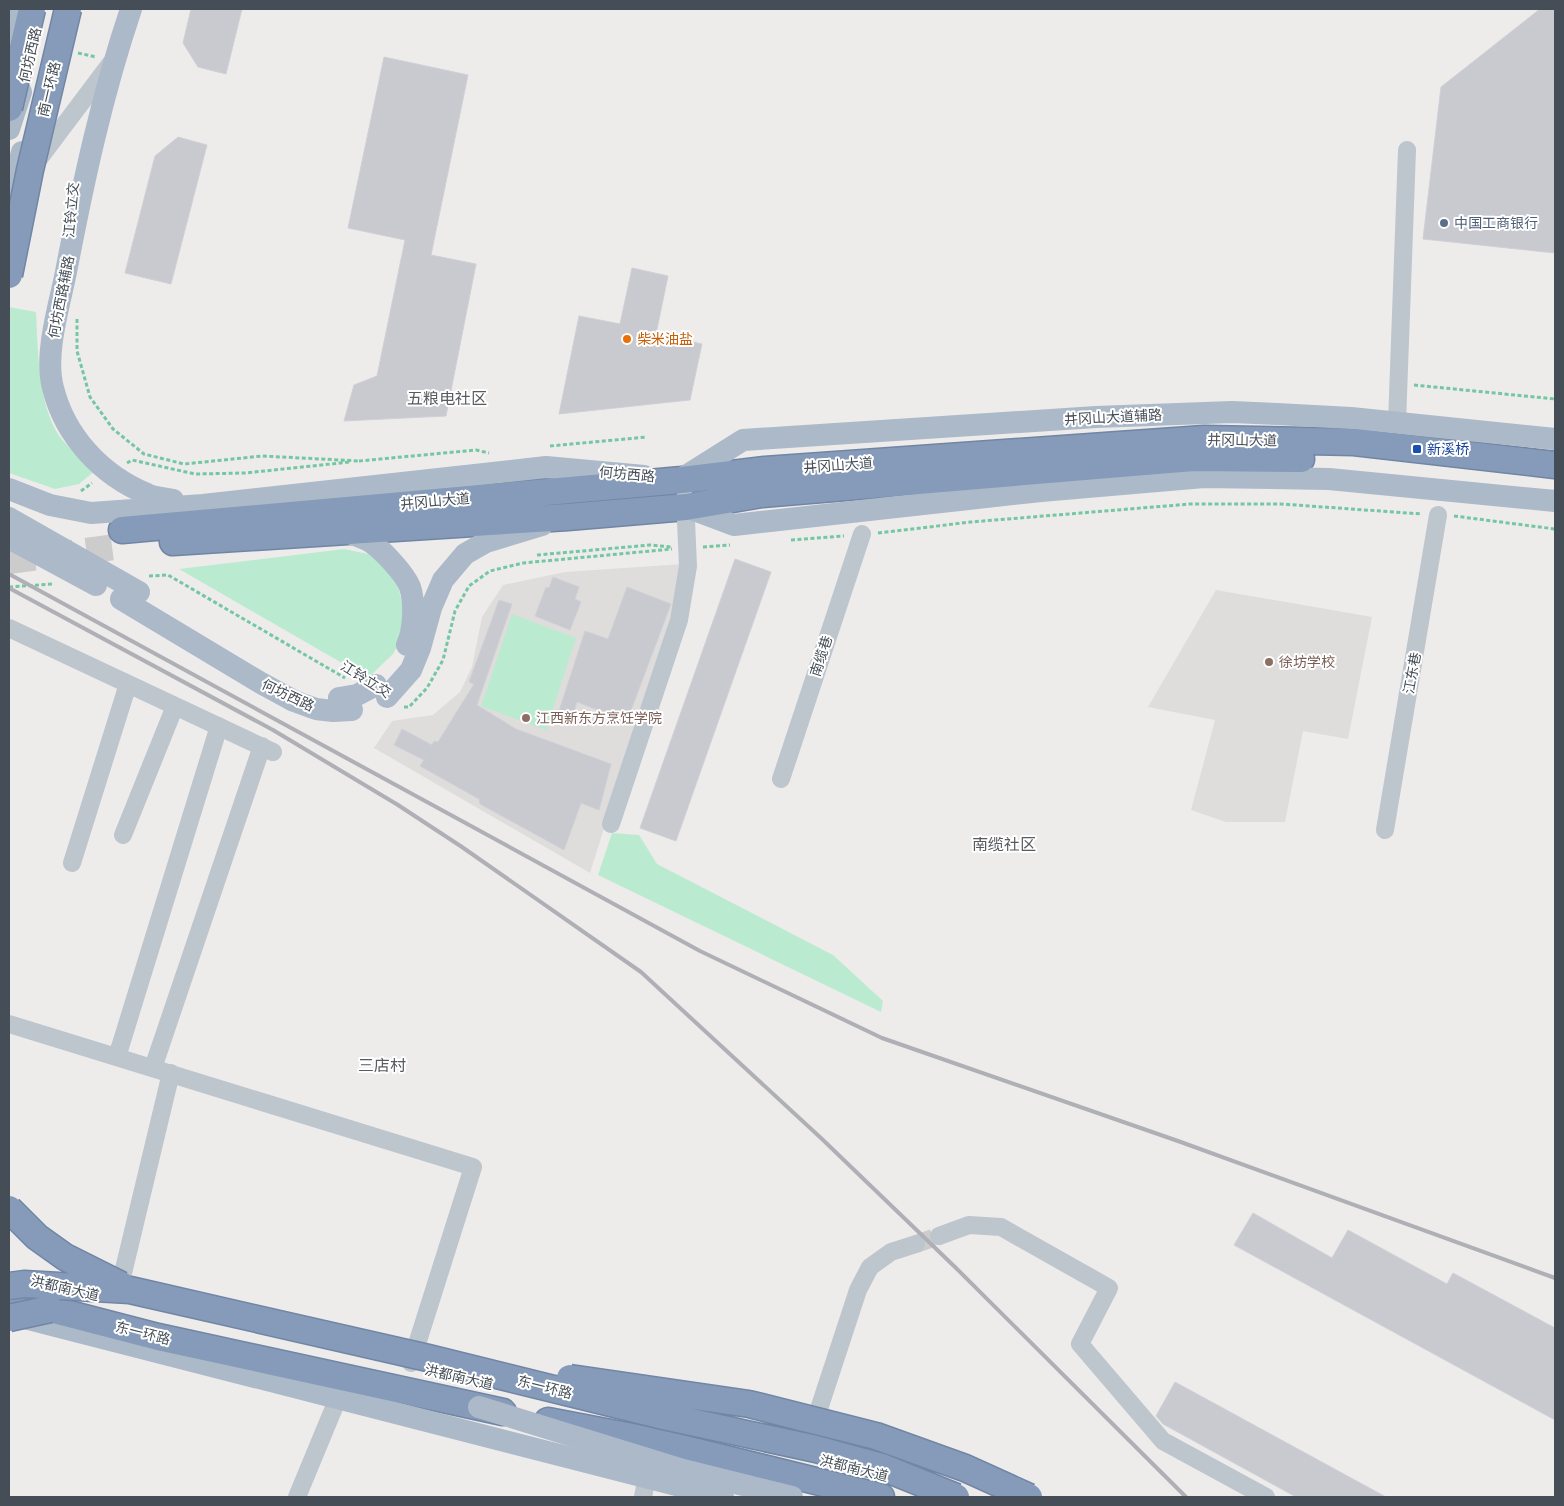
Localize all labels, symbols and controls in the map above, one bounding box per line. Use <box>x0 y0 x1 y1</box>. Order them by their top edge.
street label: 何坊西路 <box>15 26 45 84</box>
street label: 南一环路 <box>34 60 64 118</box>
street label: 江铃立交 <box>60 181 82 239</box>
place label: 中国工商银行 <box>1454 214 1538 232</box>
marker: 中国工商银行 <box>1438 217 1450 229</box>
street label: 何坊西路辅路 <box>44 254 78 340</box>
place label: 柴米油盐 <box>637 330 693 348</box>
marker: 柴米油盐 <box>621 333 633 345</box>
district label: 五粮电社区 <box>407 388 487 408</box>
street label: 井冈山大道辅路 <box>1064 405 1162 429</box>
street label: 井冈山大道 <box>1207 430 1277 450</box>
place label: 新溪桥 <box>1427 440 1469 458</box>
marker: 新溪桥 <box>1411 443 1423 455</box>
street label: 井冈山大道 <box>802 454 874 476</box>
street label: 何坊西路 <box>598 463 656 485</box>
street label: 井冈山大道 <box>399 489 471 513</box>
street label: 南缆巷 <box>806 633 836 679</box>
street label: 江东巷 <box>1399 651 1425 695</box>
place label: 徐坊学校 <box>1279 653 1335 671</box>
marker: 徐坊学校 <box>1263 656 1275 668</box>
street label: 江铃立交 <box>337 657 395 701</box>
street label: 何坊西路 <box>259 675 317 715</box>
place label: 江西新东方烹饪学院 <box>536 709 662 727</box>
marker: 江西新东方烹饪学院 <box>520 712 532 724</box>
district label: 南缆社区 <box>972 834 1036 854</box>
district label: 三店村 <box>358 1055 406 1075</box>
street label: 洪都南大道 <box>29 1271 101 1305</box>
street label: 东一环路 <box>114 1317 172 1349</box>
street label: 洪都南大道 <box>423 1360 495 1394</box>
street label: 东一环路 <box>516 1371 574 1403</box>
street label: 洪都南大道 <box>818 1451 890 1485</box>

